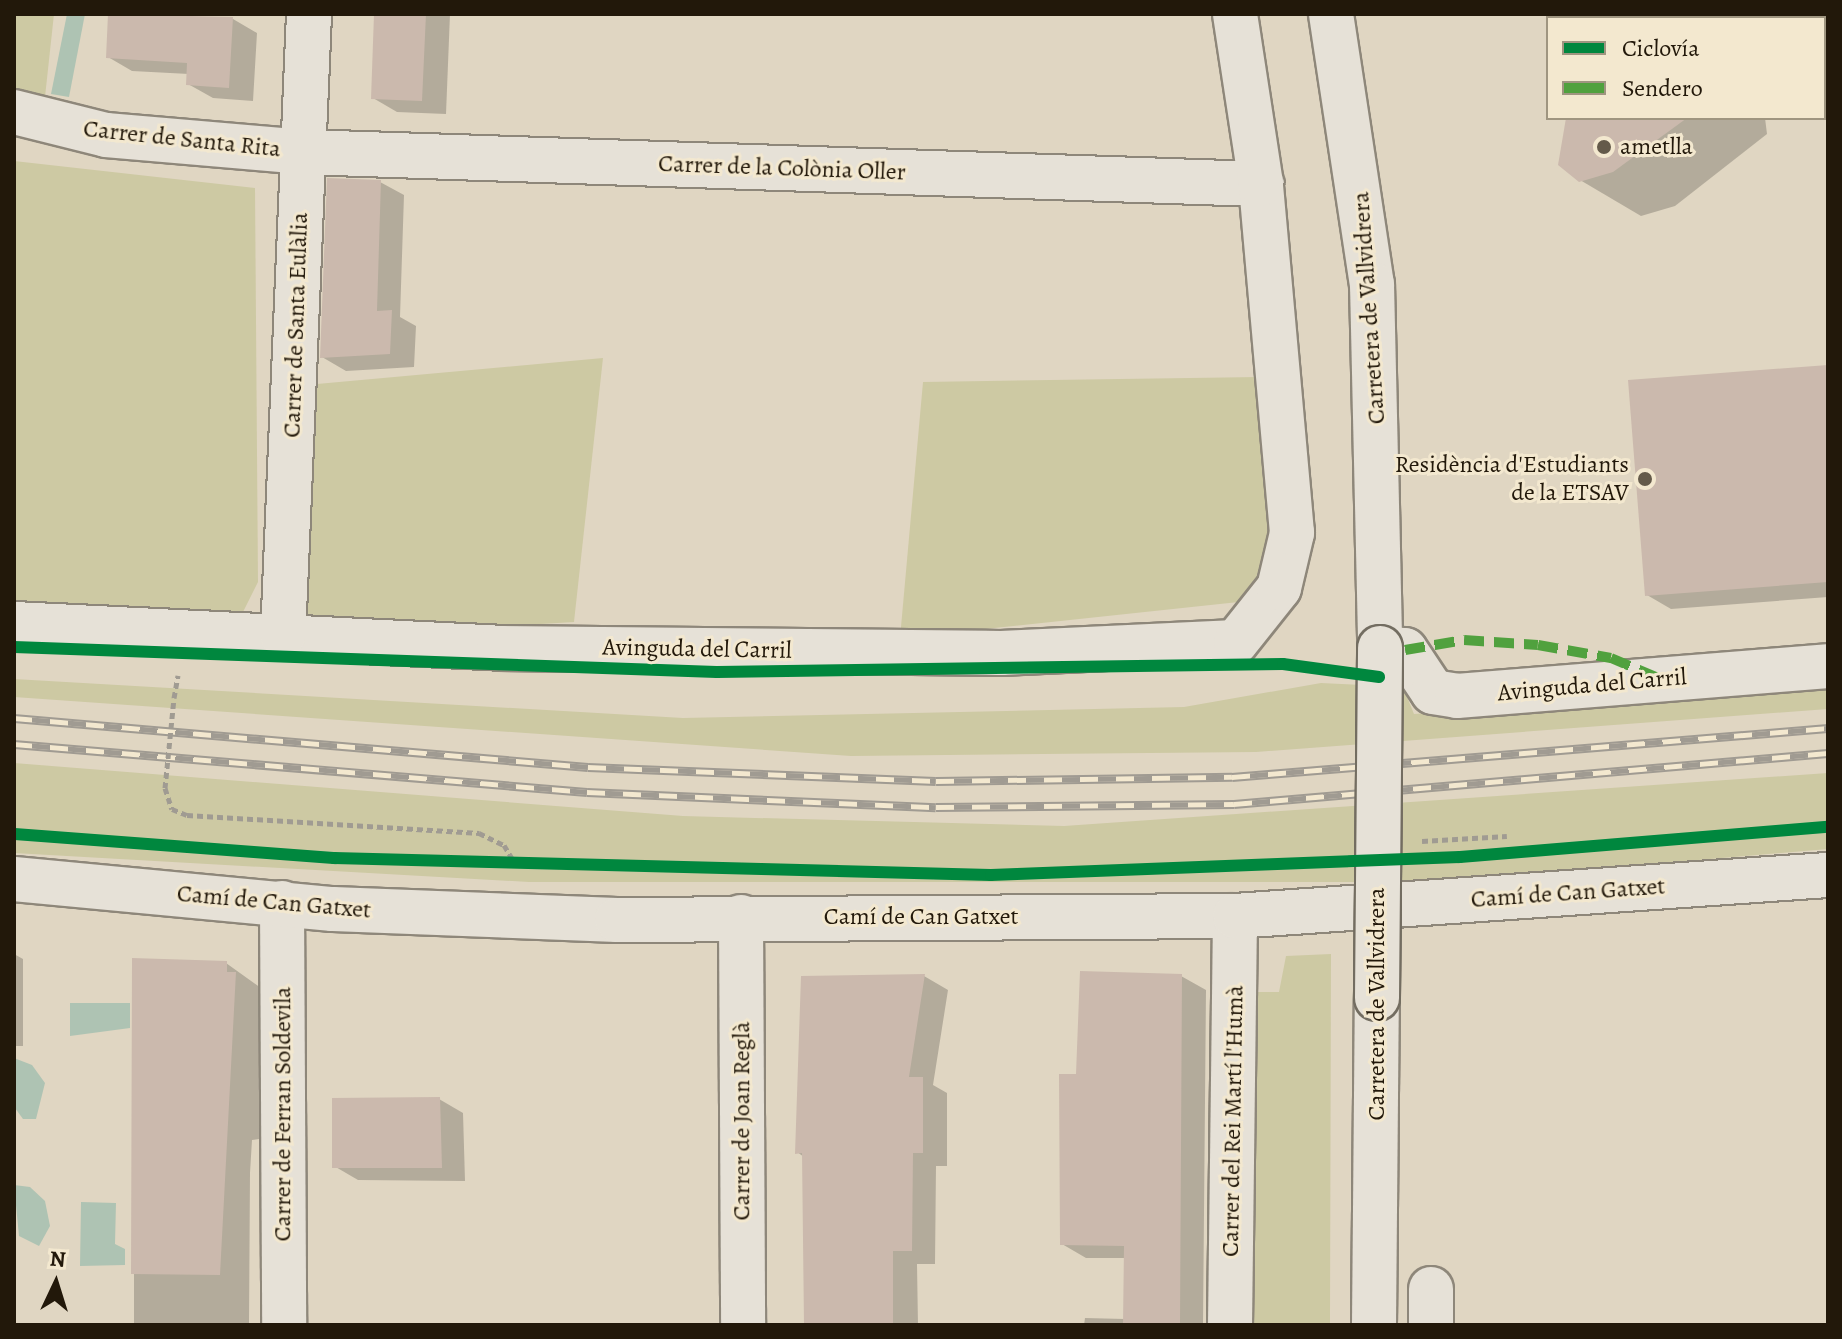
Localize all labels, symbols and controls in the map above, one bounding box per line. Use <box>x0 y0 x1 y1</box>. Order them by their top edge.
legend <box>1546 16 1826 120</box>
text: Ciclovía <box>1622 32 1700 64</box>
text: Sendero <box>1622 72 1703 104</box>
street label: Carrer de Santa Rita <box>82 114 282 164</box>
place label: ametlla <box>1620 133 1693 161</box>
marker: ametlla <box>1595 138 1613 156</box>
street label: Carrer de la Colònia Oller <box>658 149 906 187</box>
street label: Carretera de Vallvidrera <box>1347 191 1391 425</box>
street label: Carrer de Santa Eulàlia <box>278 212 314 438</box>
place label: Residència d'Estudiants de la ETSAV <box>1395 451 1629 507</box>
marker: Residència d'Estudiants de la ETSAV <box>1636 470 1654 488</box>
street label: Avinguda del Carril <box>602 633 792 665</box>
street label: Avinguda del Carril <box>1496 662 1688 708</box>
street label: Camí de Can Gatxet <box>1470 872 1666 914</box>
street label: Camí de Can Gatxet <box>176 879 372 925</box>
street label: Carretera de Vallvidrera <box>1363 888 1391 1120</box>
street label: Camí de Can Gatxet <box>824 903 1018 931</box>
street label: Carrer del Rei Martí l'Humà <box>1216 985 1250 1257</box>
street label: Carrer de Ferran Soldevila <box>269 987 297 1241</box>
street label: Carrer de Joan Reglà <box>728 1022 756 1220</box>
north arrow <box>16 1243 96 1323</box>
text: N <box>49 1244 67 1275</box>

